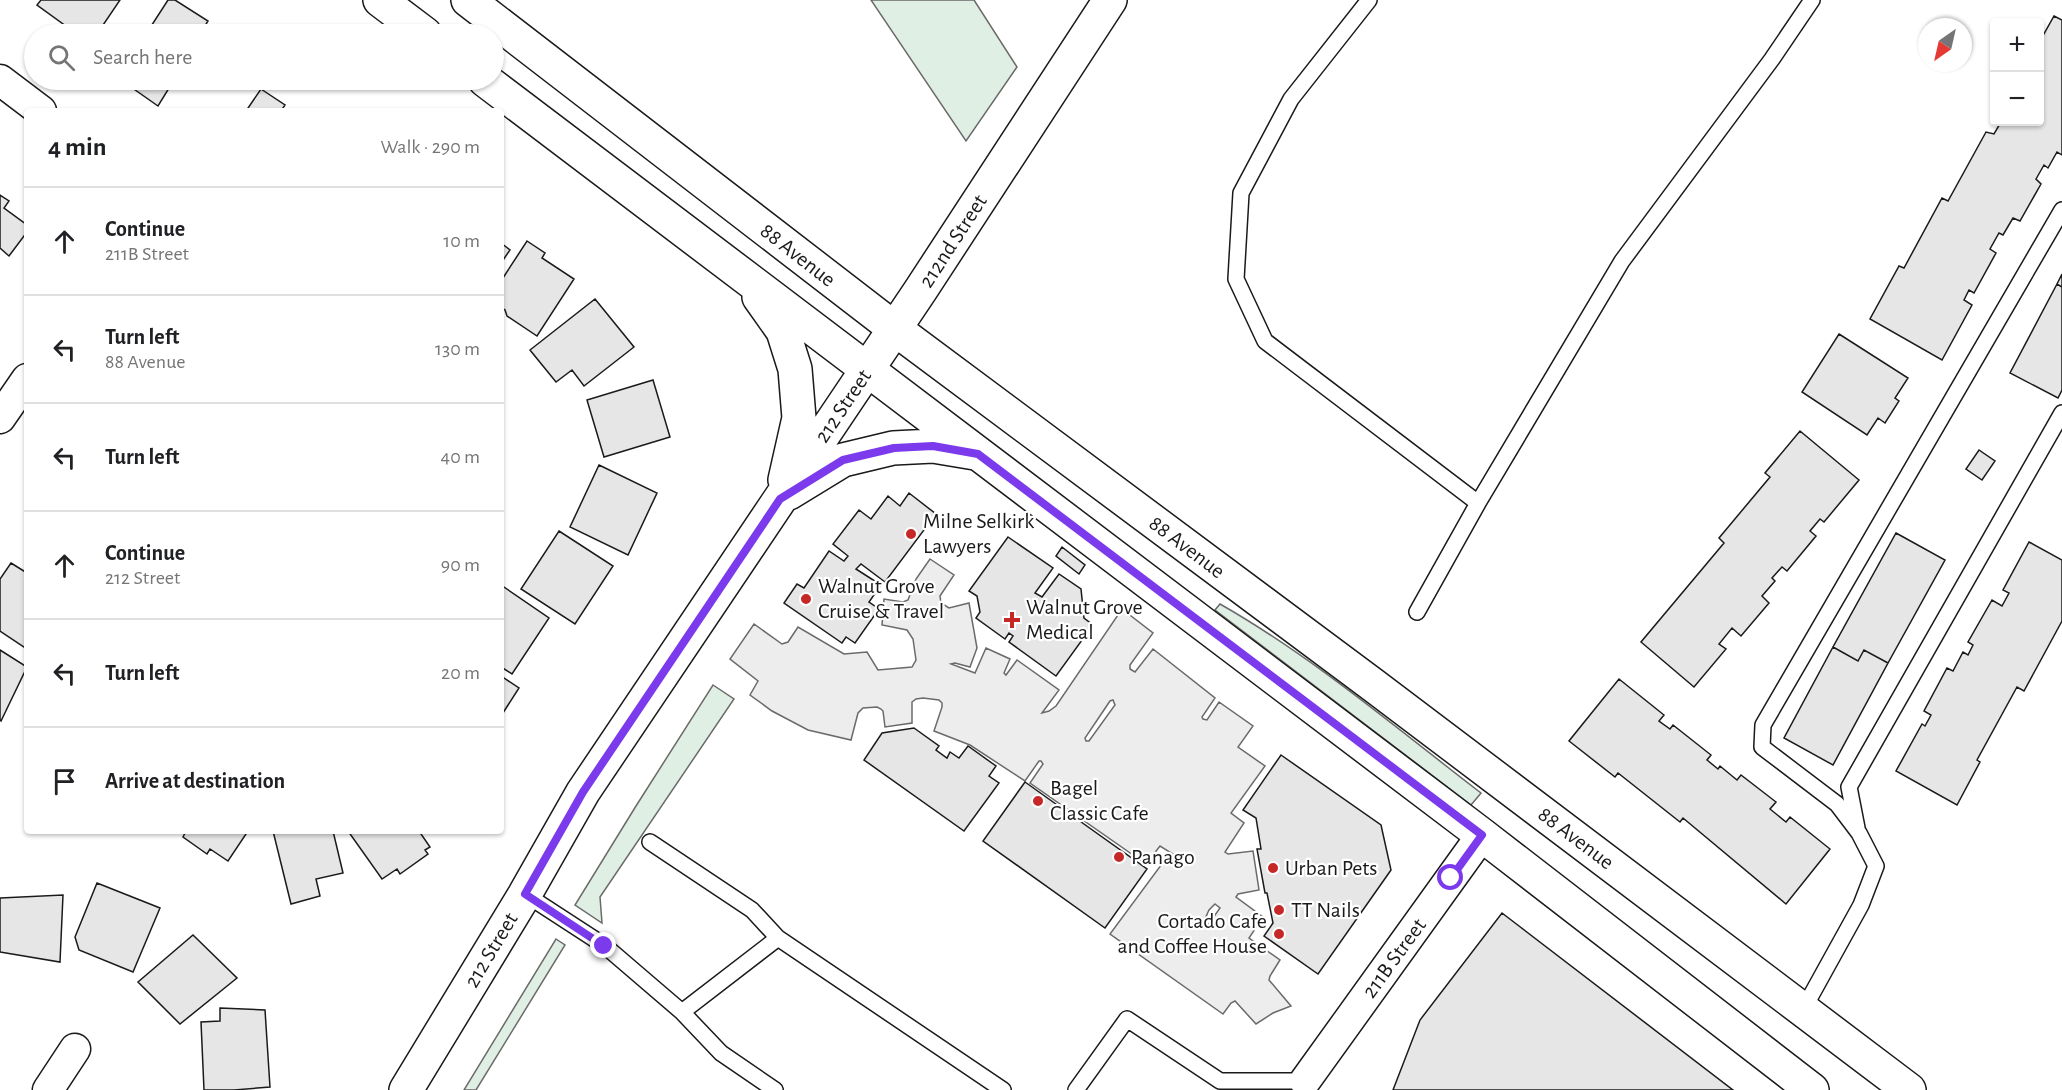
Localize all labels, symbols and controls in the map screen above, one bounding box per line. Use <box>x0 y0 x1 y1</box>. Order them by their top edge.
north arrow <box>1918 18 1972 72</box>
map controls <box>1990 18 2044 126</box>
button: + <box>1990 18 2044 72</box>
search box <box>24 24 504 90</box>
icon: search <box>45 41 78 74</box>
text: Search here <box>93 46 192 68</box>
button: − <box>1990 72 2044 126</box>
text: 4 min <box>48 134 107 160</box>
text: Walk · 290 m <box>380 137 480 157</box>
street label: 212nd Street <box>915 191 991 291</box>
text: Continue <box>105 218 185 240</box>
street label: 88 Avenue <box>756 219 840 291</box>
icon: ahead <box>48 225 81 258</box>
text: 10 m <box>443 231 480 251</box>
text: 211B Street <box>105 244 189 264</box>
text: Turn left <box>105 326 179 348</box>
icon: left <box>48 333 81 366</box>
text: 130 m <box>435 339 480 359</box>
text: 88 Avenue <box>105 352 186 372</box>
street label: 212 Street <box>811 365 875 447</box>
icon: left <box>48 441 81 474</box>
text: Turn left <box>105 446 179 468</box>
text: 40 m <box>441 447 480 467</box>
place label: Milne Selkirk Lawyers <box>923 510 1034 557</box>
street label: 88 Avenue <box>1145 512 1229 582</box>
marker: Milne Selkirk Lawyers <box>904 527 918 541</box>
text: Continue <box>105 542 185 564</box>
icon: ahead <box>48 549 81 582</box>
text: 90 m <box>441 555 480 575</box>
text: 212 Street <box>105 568 180 588</box>
place label: Walnut Grove Cruise & Travel <box>818 575 944 622</box>
marker: Walnut Grove Cruise & Travel <box>799 592 813 606</box>
place label: Walnut Grove Medical <box>1026 596 1143 643</box>
marker: Walnut Grove Medical <box>1003 611 1021 629</box>
icon: left <box>48 657 81 690</box>
text: Turn left <box>105 662 179 684</box>
text: 20 m <box>441 663 480 683</box>
icon: arrive <box>48 765 81 798</box>
text: Arrive at destination <box>105 770 285 792</box>
place label: Bagel Classic Cafe <box>1050 777 1149 824</box>
marker: Bagel Classic Cafe <box>1031 794 1045 808</box>
street label: 88 Avenue <box>1534 803 1618 873</box>
place label: Panago <box>1131 846 1195 868</box>
marker: Panago <box>1112 850 1126 864</box>
place label: Urban Pets <box>1285 857 1378 879</box>
marker: Urban Pets <box>1266 861 1280 875</box>
route start <box>1437 864 1463 890</box>
place label: TT Nails <box>1291 899 1360 921</box>
marker: TT Nails <box>1272 903 1286 917</box>
street label: 212 Street <box>460 909 522 991</box>
place label: Cortado Cafe and Coffee House <box>1118 910 1267 957</box>
street label: 211B Street <box>1358 914 1430 1002</box>
marker: Cortado Cafe and Coffee House <box>1272 927 1286 941</box>
route end <box>590 932 616 958</box>

